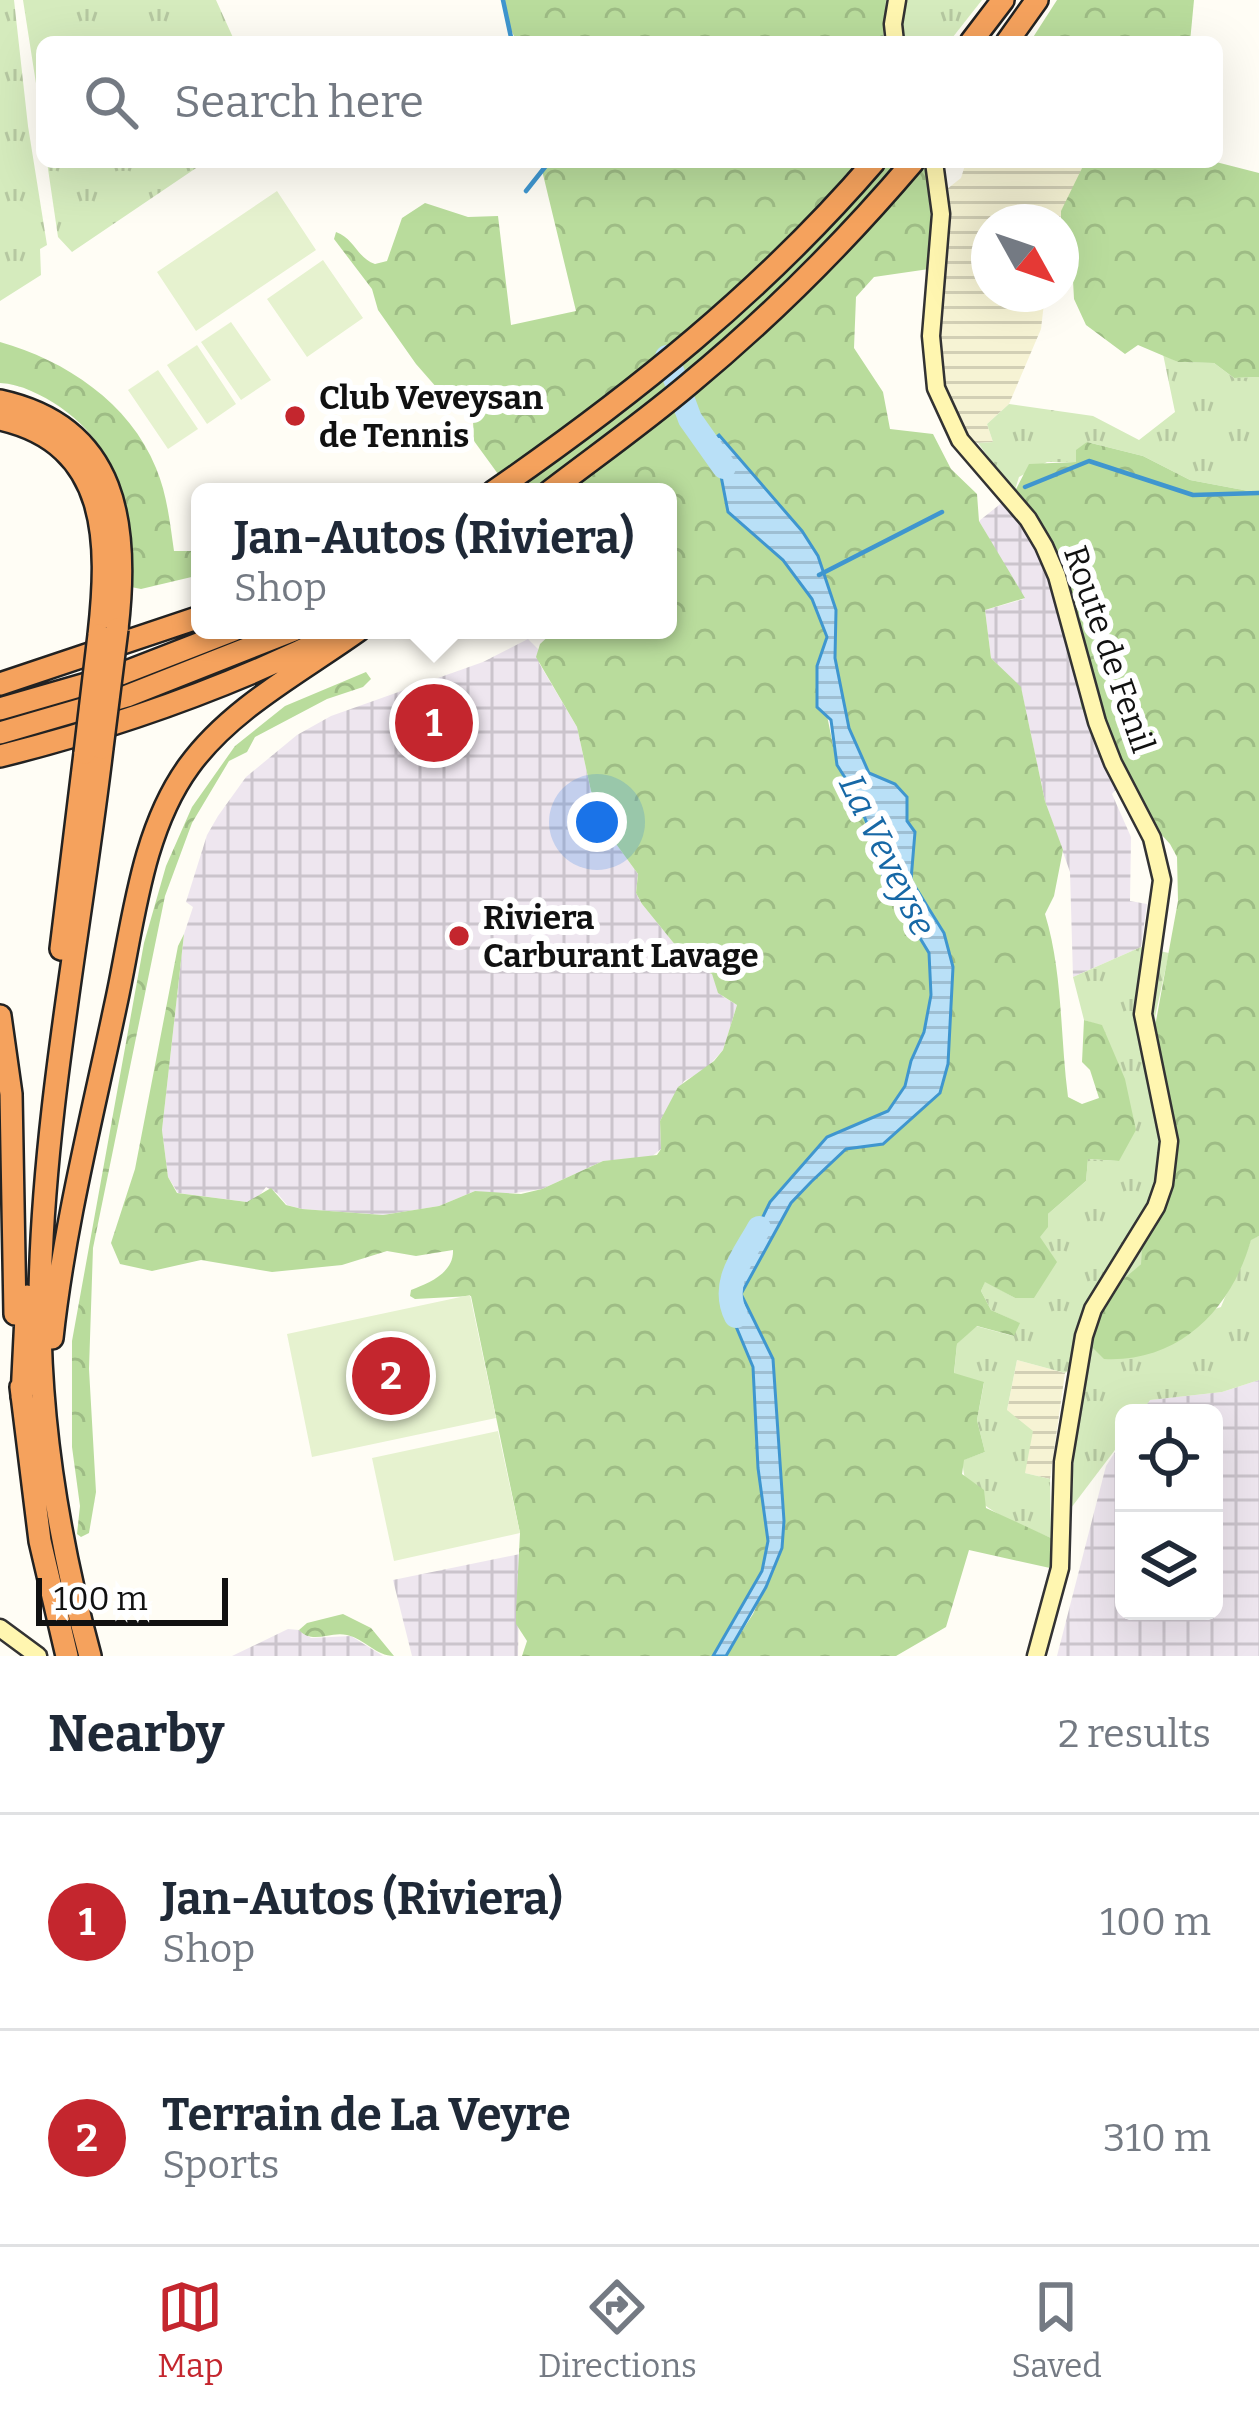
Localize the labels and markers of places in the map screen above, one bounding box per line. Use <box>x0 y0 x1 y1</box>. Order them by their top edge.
place label: Club Veveysan de Tennis <box>319 378 543 456</box>
marker: Club Veveysan de Tennis <box>282 403 308 429</box>
pin: 1 <box>395 678 473 768</box>
place label: Riviera Carburant Lavage <box>483 898 759 976</box>
marker: Riviera Carburant Lavage <box>446 923 472 949</box>
pin: 2 <box>352 1331 430 1421</box>

